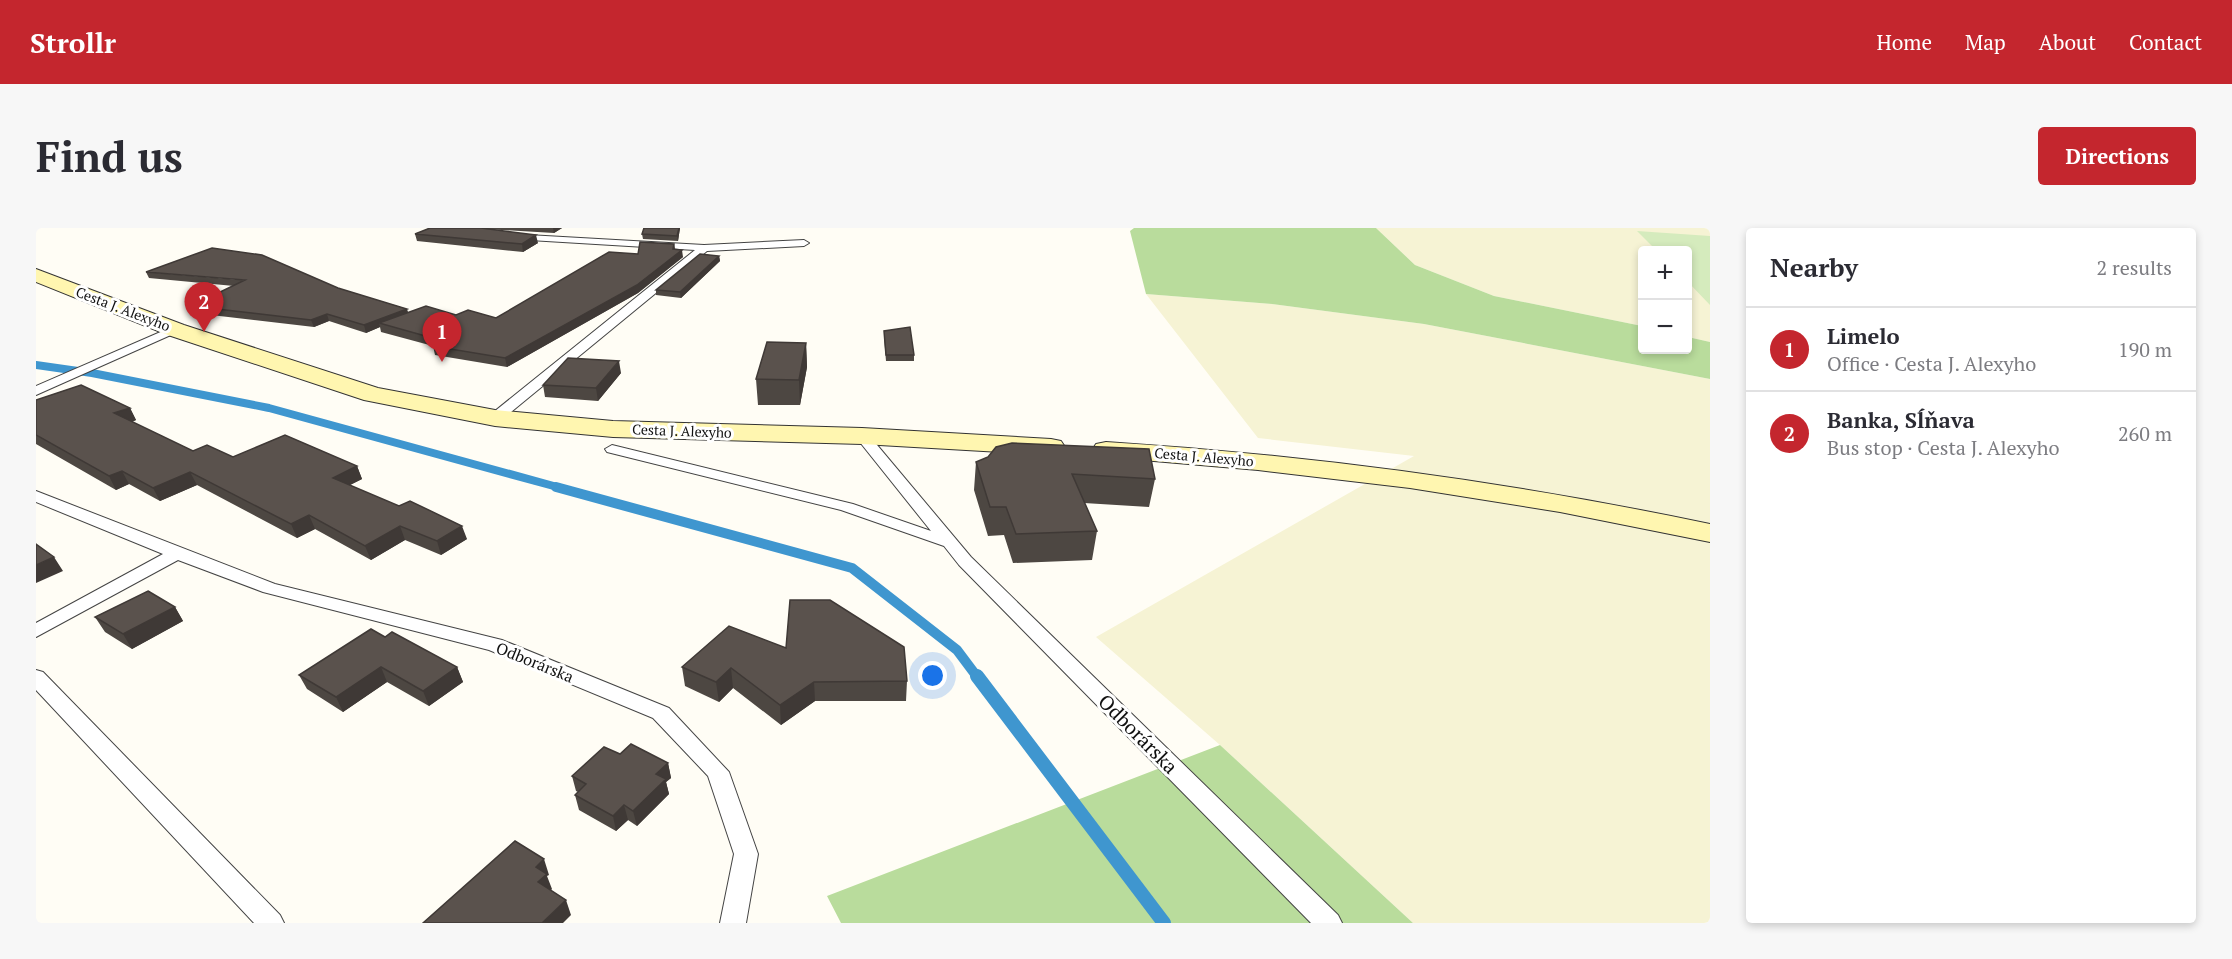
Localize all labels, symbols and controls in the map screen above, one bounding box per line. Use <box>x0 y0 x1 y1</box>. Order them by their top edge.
text: Strollr <box>30 24 116 61</box>
text: Home <box>1876 28 1932 56</box>
text: Map <box>1965 28 2006 56</box>
text: About <box>2039 28 2096 56</box>
text: Contact <box>2129 28 2202 56</box>
button: Directions <box>2038 127 2196 185</box>
text: Find us <box>36 128 183 184</box>
map controls <box>1638 246 1692 354</box>
button: + <box>1638 246 1692 300</box>
text: Nearby <box>1770 250 1858 284</box>
text: 2 results <box>2097 254 2172 281</box>
street label: Cesta J. Alexyho <box>73 282 173 335</box>
pin: 2 <box>184 282 224 332</box>
button: − <box>1638 300 1692 354</box>
pin: 1 <box>422 312 462 362</box>
text: Limelo <box>1827 321 1900 350</box>
text: 1 <box>1784 336 1795 363</box>
text: 190 m <box>2118 336 2172 363</box>
text: Office · Cesta J. Alexyho <box>1827 350 2036 377</box>
text: Banka, Sĺňava <box>1827 405 1975 434</box>
street label: Cesta J. Alexyho <box>632 419 732 442</box>
text: 2 <box>1784 420 1795 447</box>
text: 260 m <box>2118 420 2172 447</box>
text: Bus stop · Cesta J. Alexyho <box>1827 434 2060 461</box>
street label: Cesta J. Alexyho <box>1154 443 1255 470</box>
street label: Odborárska <box>493 636 577 688</box>
your location <box>918 661 947 690</box>
street label: Odborárska <box>1093 688 1184 779</box>

